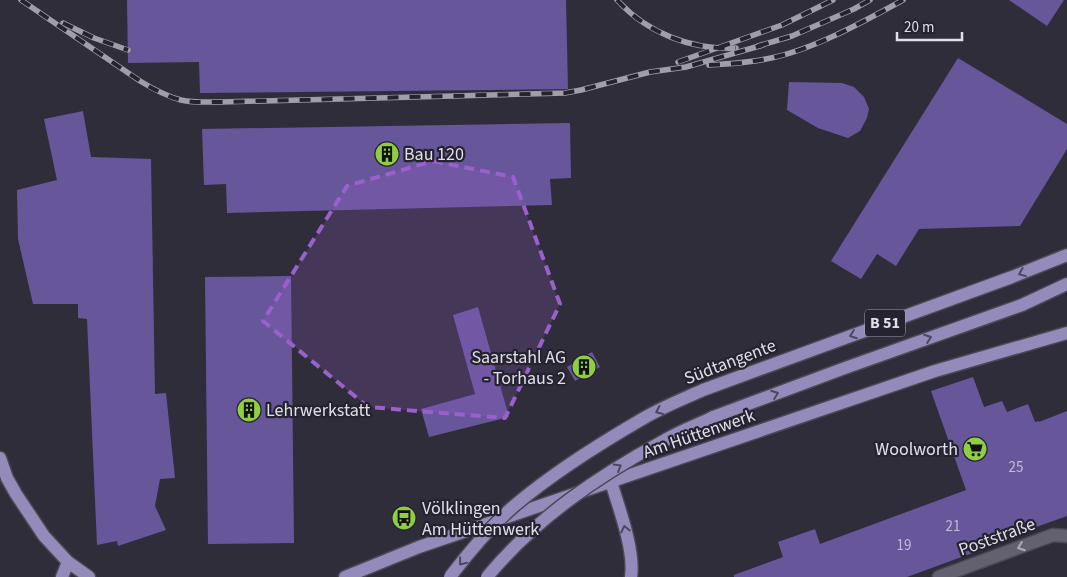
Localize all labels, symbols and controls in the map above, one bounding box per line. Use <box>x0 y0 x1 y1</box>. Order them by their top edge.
scale bar <box>897 10 962 42</box>
text: 20 m <box>904 17 934 38</box>
building icon: Bau 120 <box>374 141 400 167</box>
place label: Bau 120 <box>404 142 464 167</box>
one-way arrow <box>1018 267 1027 277</box>
road number: B 51 <box>865 309 905 336</box>
one-way arrow <box>849 329 858 339</box>
street label: Südtangente <box>681 333 780 391</box>
one-way arrow <box>923 334 931 344</box>
place label: Saarstahl AG - Torhaus 2 <box>471 345 566 391</box>
building icon: Saarstahl AG - Torhaus 2 <box>571 354 597 380</box>
one-way arrow <box>770 390 779 400</box>
building icon: Lehrwerkstatt <box>236 397 262 423</box>
place label: Lehrwerkstatt <box>266 398 370 423</box>
street label: Am Hüttenwerk <box>640 403 759 465</box>
one-way arrow <box>655 405 664 415</box>
supermarket icon: Woolworth <box>962 436 988 462</box>
place label: Woolworth <box>875 437 958 462</box>
house number: 25 <box>1009 457 1023 478</box>
one-way arrow <box>612 464 621 474</box>
place label: Völklingen Am Hüttenwerk <box>422 496 539 542</box>
bus stop icon: Völklingen Am Hüttenwerk <box>391 505 417 531</box>
street label: Poststraße <box>955 512 1039 562</box>
house number: 21 <box>946 516 960 537</box>
one-way arrow <box>620 525 631 534</box>
house number: 19 <box>897 535 911 556</box>
one-way arrow <box>1017 541 1025 551</box>
one-way arrow <box>459 556 467 565</box>

